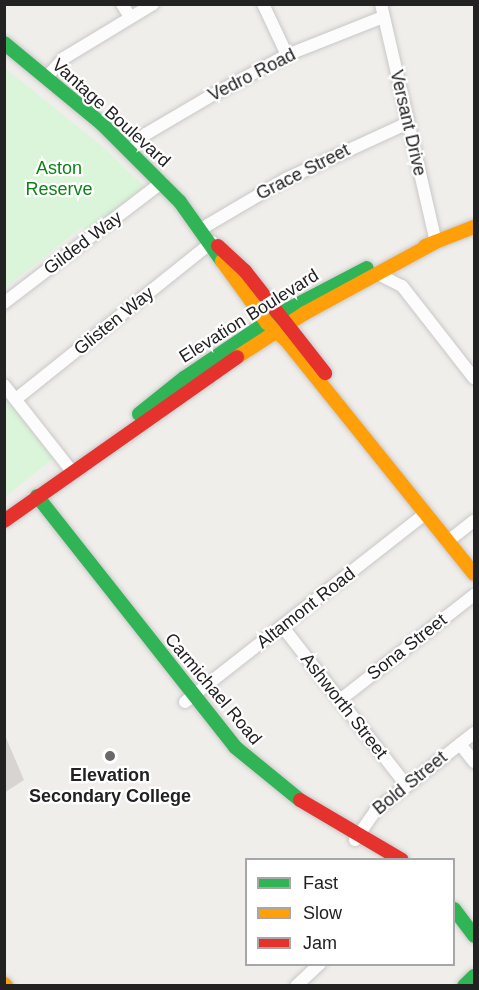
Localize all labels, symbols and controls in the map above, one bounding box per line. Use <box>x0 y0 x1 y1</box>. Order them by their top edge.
street label: Vedro Road <box>205 44 299 106</box>
street label: Vantage Boulevard <box>47 54 175 172</box>
street label: Versant Drive <box>385 68 431 178</box>
street label: Grace Street <box>253 139 353 205</box>
park label: Aston Reserve <box>25 158 93 201</box>
street label: Gilded Way <box>40 207 126 279</box>
street label: Elevation Boulevard <box>175 264 323 368</box>
street label: Glisten Way <box>70 282 158 360</box>
street label: Altamont Road <box>252 563 360 653</box>
street label: Sona Street <box>363 609 451 685</box>
street label: Carmichael Road <box>160 629 266 749</box>
street label: Ashworth Street <box>296 649 392 763</box>
street label: Bold Street <box>369 747 451 819</box>
marker: Elevation Secondary College <box>103 749 117 763</box>
place label: Elevation Secondary College <box>29 765 191 808</box>
legend <box>245 858 455 966</box>
text: Fast <box>303 873 338 893</box>
text: Slow <box>303 903 342 923</box>
text: Jam <box>303 933 337 953</box>

